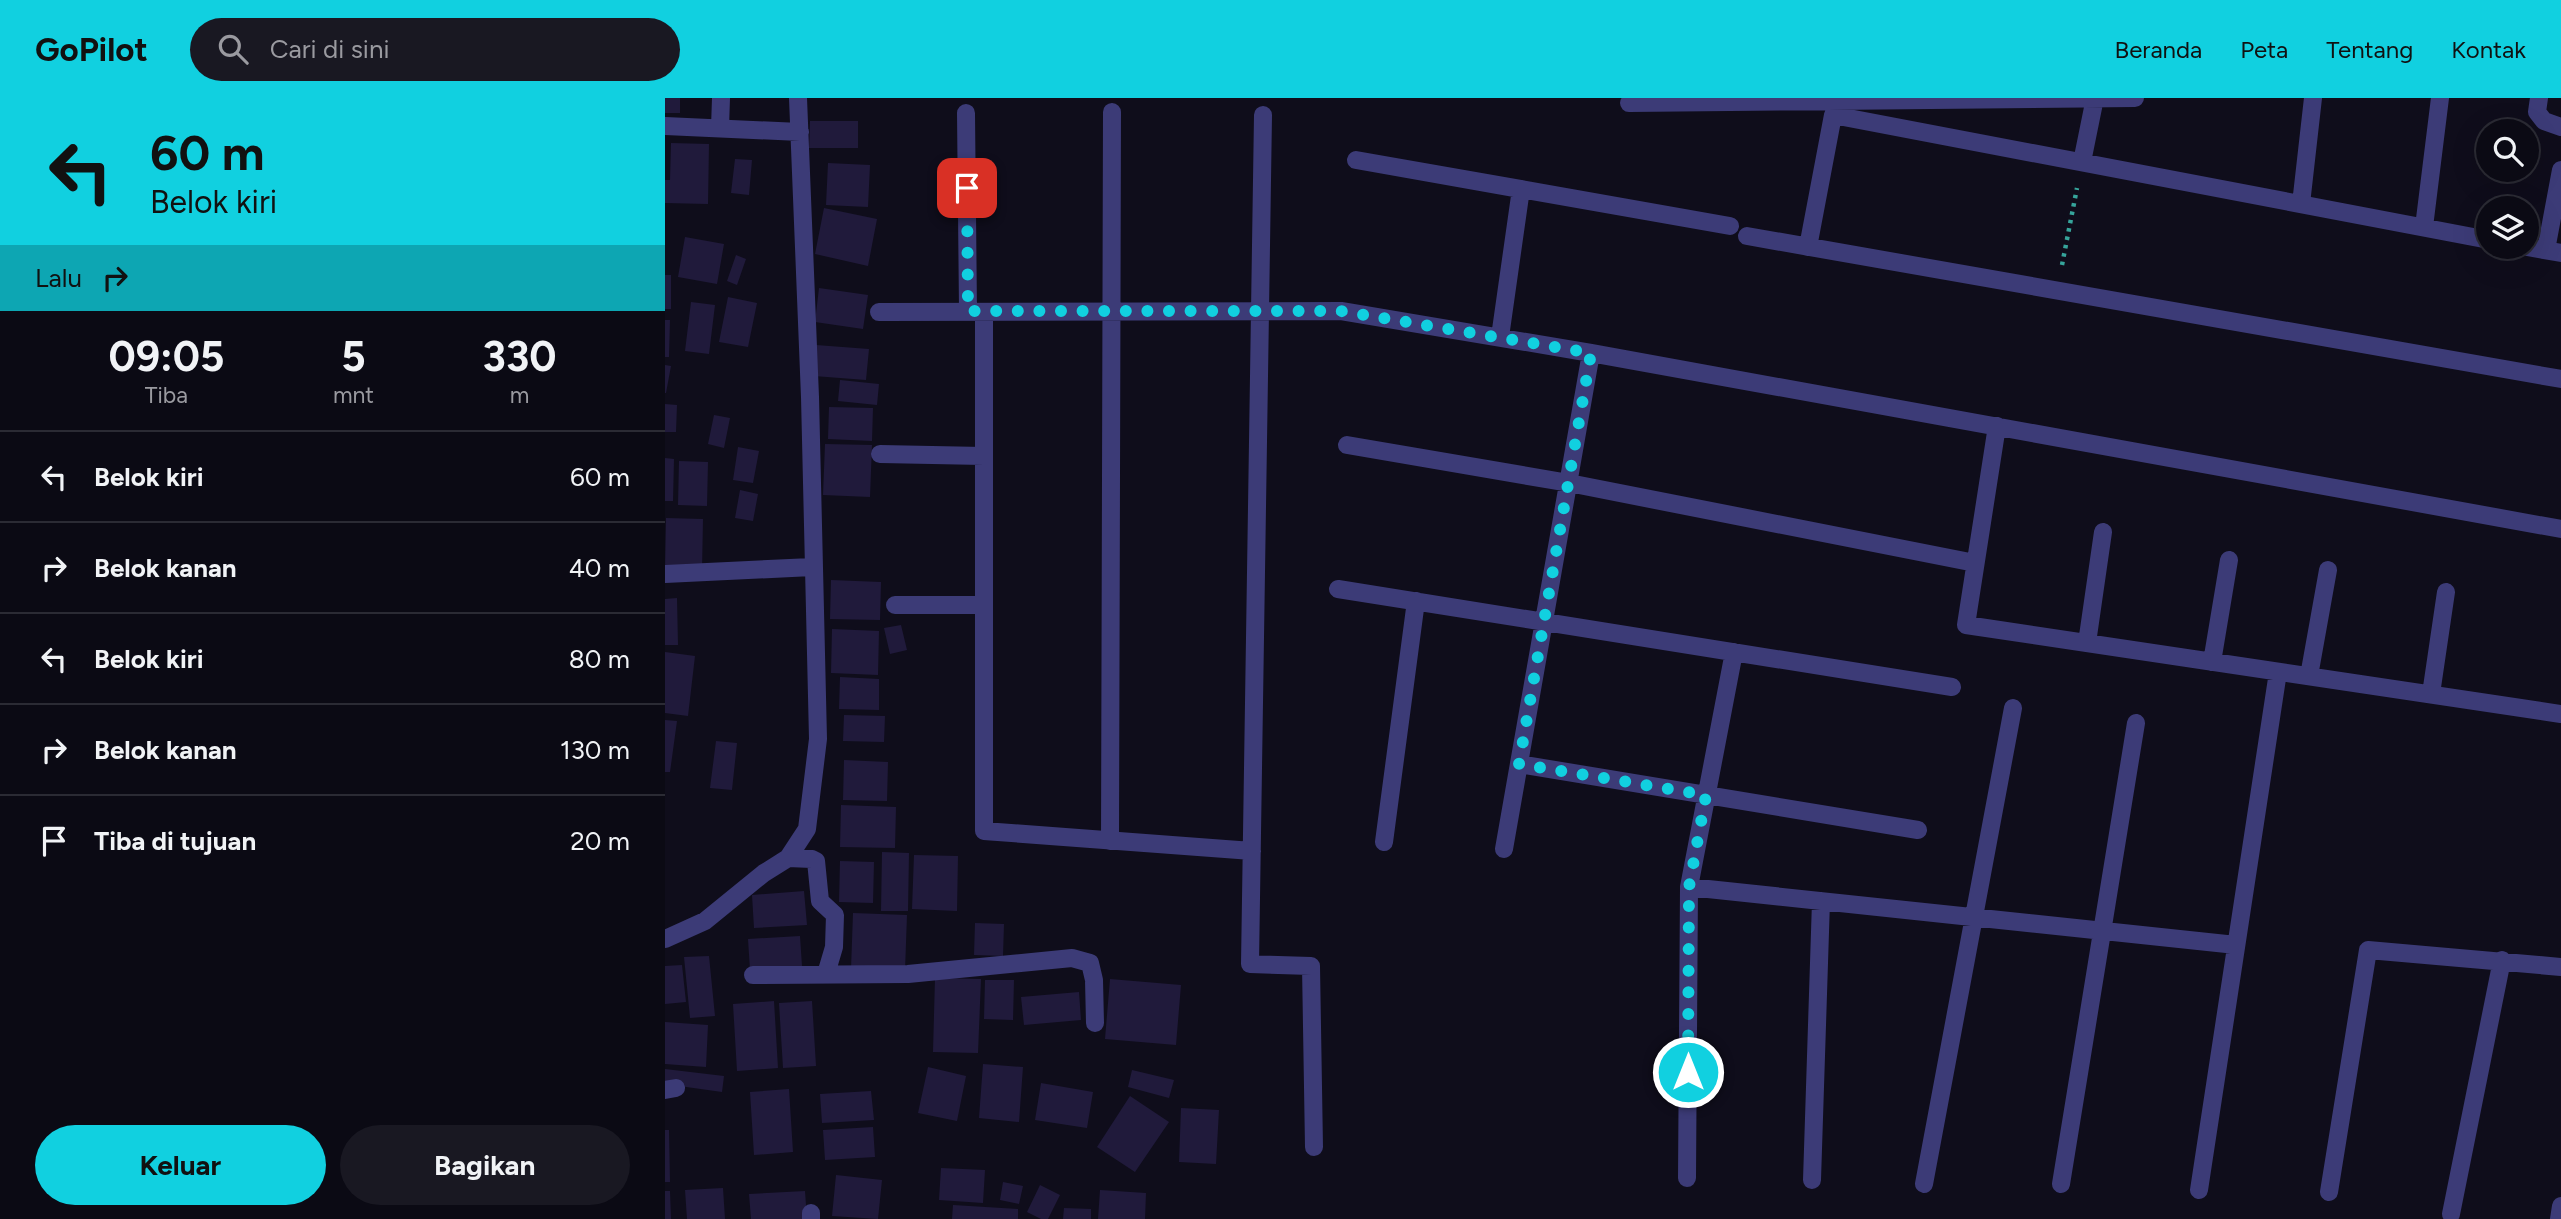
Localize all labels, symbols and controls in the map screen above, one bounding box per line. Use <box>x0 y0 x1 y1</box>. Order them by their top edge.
search box <box>190 18 680 81</box>
text: GoPilot <box>35 30 148 69</box>
icon: search <box>214 30 252 68</box>
text: Cari di sini <box>270 33 389 65</box>
text: Beranda <box>2115 35 2202 64</box>
text: Peta <box>2240 35 2288 64</box>
text: Tentang <box>2326 35 2413 64</box>
text: Kontak <box>2451 35 2526 64</box>
map controls <box>2476 119 2539 259</box>
button: search <box>2476 119 2539 182</box>
text: 60 m <box>150 123 265 182</box>
icon: left <box>35 126 126 217</box>
pin <box>937 158 997 218</box>
icon: arrive <box>948 169 986 207</box>
text: Belok kiri <box>150 183 277 221</box>
button: layers <box>2476 196 2539 259</box>
icon: right <box>96 259 134 297</box>
text: Lalu <box>35 262 82 294</box>
text: 09:05 <box>109 331 224 382</box>
text: 5 <box>341 331 366 382</box>
text: 330 <box>483 331 556 382</box>
text: Tiba <box>145 381 188 409</box>
text: mnt <box>333 381 374 409</box>
text: m <box>510 381 529 409</box>
icon: left <box>35 458 73 496</box>
text: Belok kiri <box>94 461 203 493</box>
text: 60 m <box>570 461 630 493</box>
icon: right <box>35 549 73 587</box>
text: Belok kanan <box>94 552 237 584</box>
text: 40 m <box>569 552 630 584</box>
icon: left <box>35 640 73 678</box>
text: Belok kiri <box>94 643 203 675</box>
text: 80 m <box>569 643 630 675</box>
icon: right <box>35 731 73 769</box>
text: Belok kanan <box>94 734 237 766</box>
text: 130 m <box>560 734 630 766</box>
icon: arrive <box>35 822 73 860</box>
text: Tiba di tujuan <box>94 825 256 857</box>
text: 20 m <box>570 825 630 857</box>
position arrow <box>1651 1035 1725 1109</box>
button: Keluar <box>35 1125 326 1205</box>
button: Bagikan <box>340 1125 630 1205</box>

